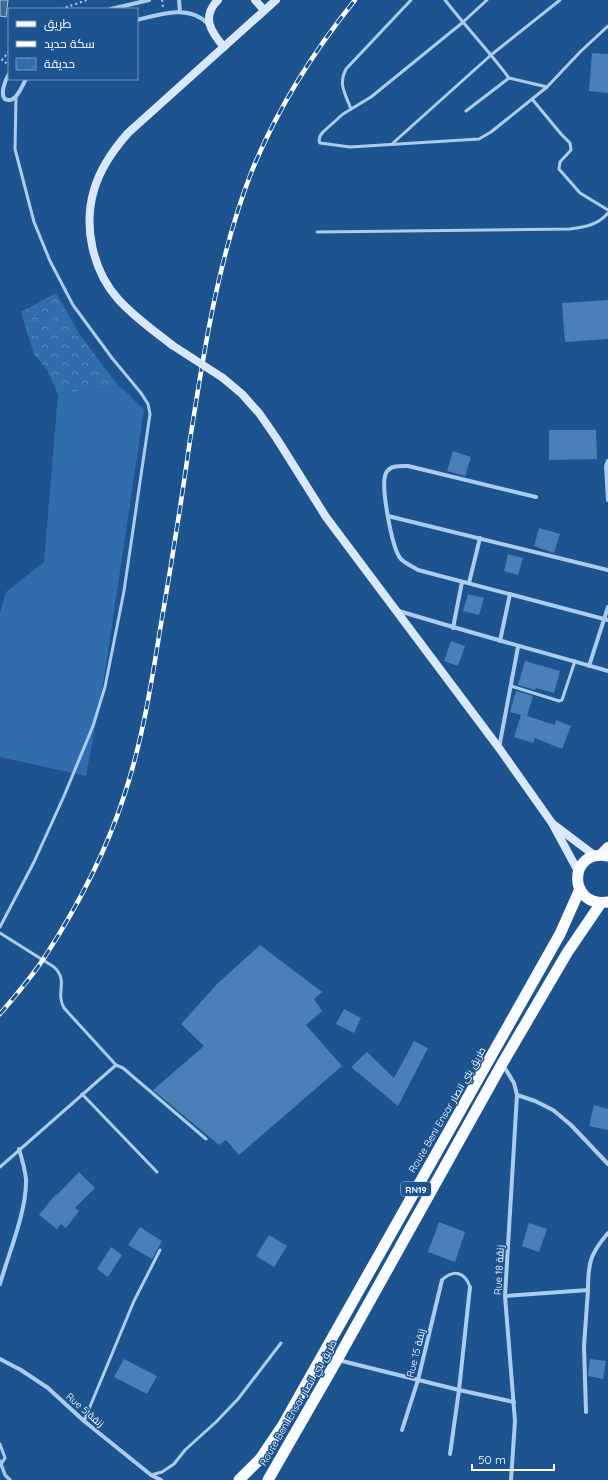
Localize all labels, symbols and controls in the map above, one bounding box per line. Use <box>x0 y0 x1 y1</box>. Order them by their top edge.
legend <box>8 8 138 80</box>
text: طريق <box>44 16 72 31</box>
text: سكة حديد <box>44 36 95 51</box>
text: حديقة <box>44 56 75 71</box>
street label: Route Beni Ensar طريق بني انصار <box>406 1045 489 1176</box>
road number: RN19 <box>401 1182 431 1196</box>
street label: Rue 18 زنقة <box>491 1245 507 1295</box>
street label: Rue 15 زنقة <box>404 1327 428 1379</box>
street label: Route Beni Ensar طريق بني انصار <box>257 1338 340 1469</box>
street label: Rue 5 زنقة <box>63 1390 107 1430</box>
scale bar <box>472 1446 554 1472</box>
text: 50 m <box>478 1452 506 1467</box>

